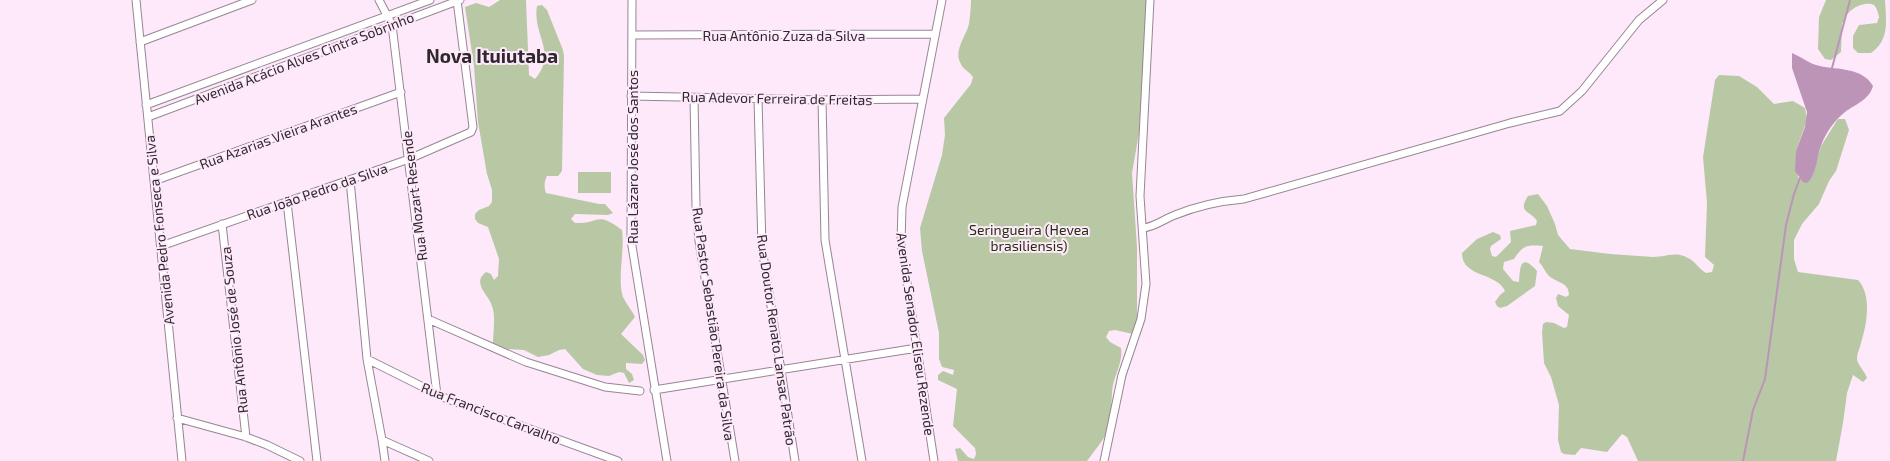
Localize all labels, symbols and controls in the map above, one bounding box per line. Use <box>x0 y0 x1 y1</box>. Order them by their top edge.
street label: Avenida Acácio Alves Cintra Sobrinho <box>192 8 416 108</box>
street label: Rua Antônio Zuza da Silva <box>703 27 865 44</box>
district label: Nova Ituiutaba <box>426 44 558 67</box>
street label: Rua Lázaro José dos Santos <box>624 70 641 244</box>
street label: Rua Adevor Ferreira de Freitas <box>681 88 873 108</box>
street label: Rua Azarias Vieira Arantes <box>197 100 359 172</box>
street label: Rua Mozart Resende <box>398 130 430 262</box>
street label: Avenida Pedro Fonseca e Silva <box>141 134 177 326</box>
street label: Rua João Pedro da Silva <box>244 159 390 223</box>
street label: Rua Pastor Sebastião Pereira da Silva <box>689 206 739 442</box>
park label: Seringueira (Hevea brasiliensis) <box>969 221 1089 254</box>
street label: Avenida Senador Eliseu Rezende <box>893 231 939 437</box>
street label: Rua Doutor Renato Lansac Patrão <box>754 233 800 447</box>
street label: Rua Antônio José de Souza <box>217 246 251 414</box>
street label: Rua Francisco Carvalho <box>419 379 563 447</box>

